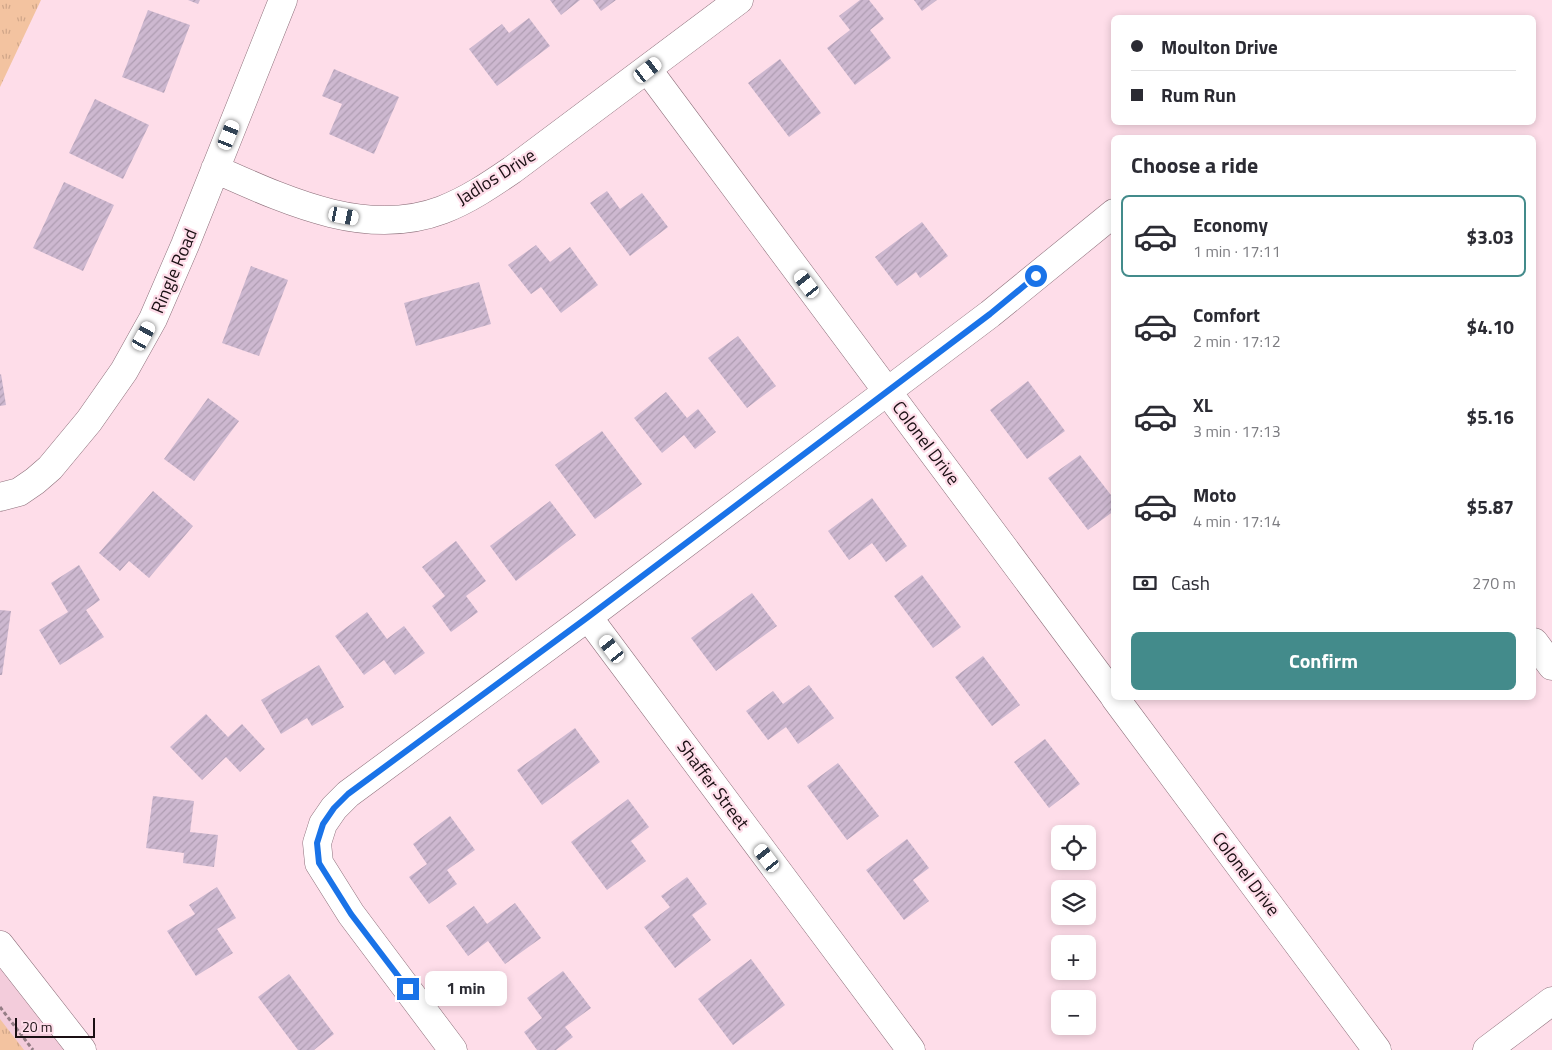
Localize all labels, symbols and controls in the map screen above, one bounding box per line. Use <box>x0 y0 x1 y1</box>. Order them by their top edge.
text: Moulton Drive <box>1161 32 1278 61</box>
car <box>631 55 664 85</box>
text: Rum Run <box>1161 80 1236 109</box>
car <box>216 118 241 152</box>
street label: Jadlos Drive <box>451 142 541 212</box>
text: Choose a ride <box>1131 148 1258 182</box>
car <box>327 206 360 226</box>
text: Economy <box>1193 210 1268 239</box>
icon: car <box>1133 214 1178 259</box>
text: $3.03 <box>1467 222 1514 251</box>
street label: Ringle Road <box>144 224 204 318</box>
text: 1 min · 17:11 <box>1193 239 1281 263</box>
route start <box>1025 265 1047 287</box>
car <box>791 268 822 300</box>
text: Comfort <box>1193 300 1260 329</box>
icon: car <box>1133 304 1178 349</box>
text: $4.10 <box>1467 312 1514 341</box>
car <box>130 319 157 353</box>
text: 2 min · 17:12 <box>1193 329 1281 353</box>
text: XL <box>1193 390 1213 419</box>
icon: car <box>1133 394 1178 439</box>
street label: Colonel Drive <box>886 395 967 490</box>
text: $5.16 <box>1467 402 1514 431</box>
text: 3 min · 17:13 <box>1193 419 1281 443</box>
text: Moto <box>1193 480 1236 509</box>
icon: car <box>1133 484 1178 529</box>
text: $5.87 <box>1467 492 1514 521</box>
text: 4 min · 17:14 <box>1193 509 1281 533</box>
text: Cash <box>1171 568 1210 597</box>
icon: cash <box>1131 569 1159 597</box>
text: 270 m <box>1472 571 1516 595</box>
button: Confirm <box>1131 632 1516 690</box>
car <box>596 633 627 665</box>
street label: Shaffer Street <box>671 734 756 836</box>
map controls <box>1051 825 1096 1035</box>
button: locate <box>1051 825 1096 870</box>
street label: Colonel Drive <box>1206 826 1287 921</box>
car <box>751 842 782 874</box>
button: layers <box>1051 880 1096 925</box>
button: + <box>1051 935 1096 980</box>
callout: 1 min <box>426 972 508 1006</box>
text: 1 min <box>447 976 485 1000</box>
route end <box>397 978 419 1000</box>
button: − <box>1051 990 1096 1035</box>
scale bar <box>15 1015 95 1038</box>
text: 20 m <box>22 1016 52 1037</box>

